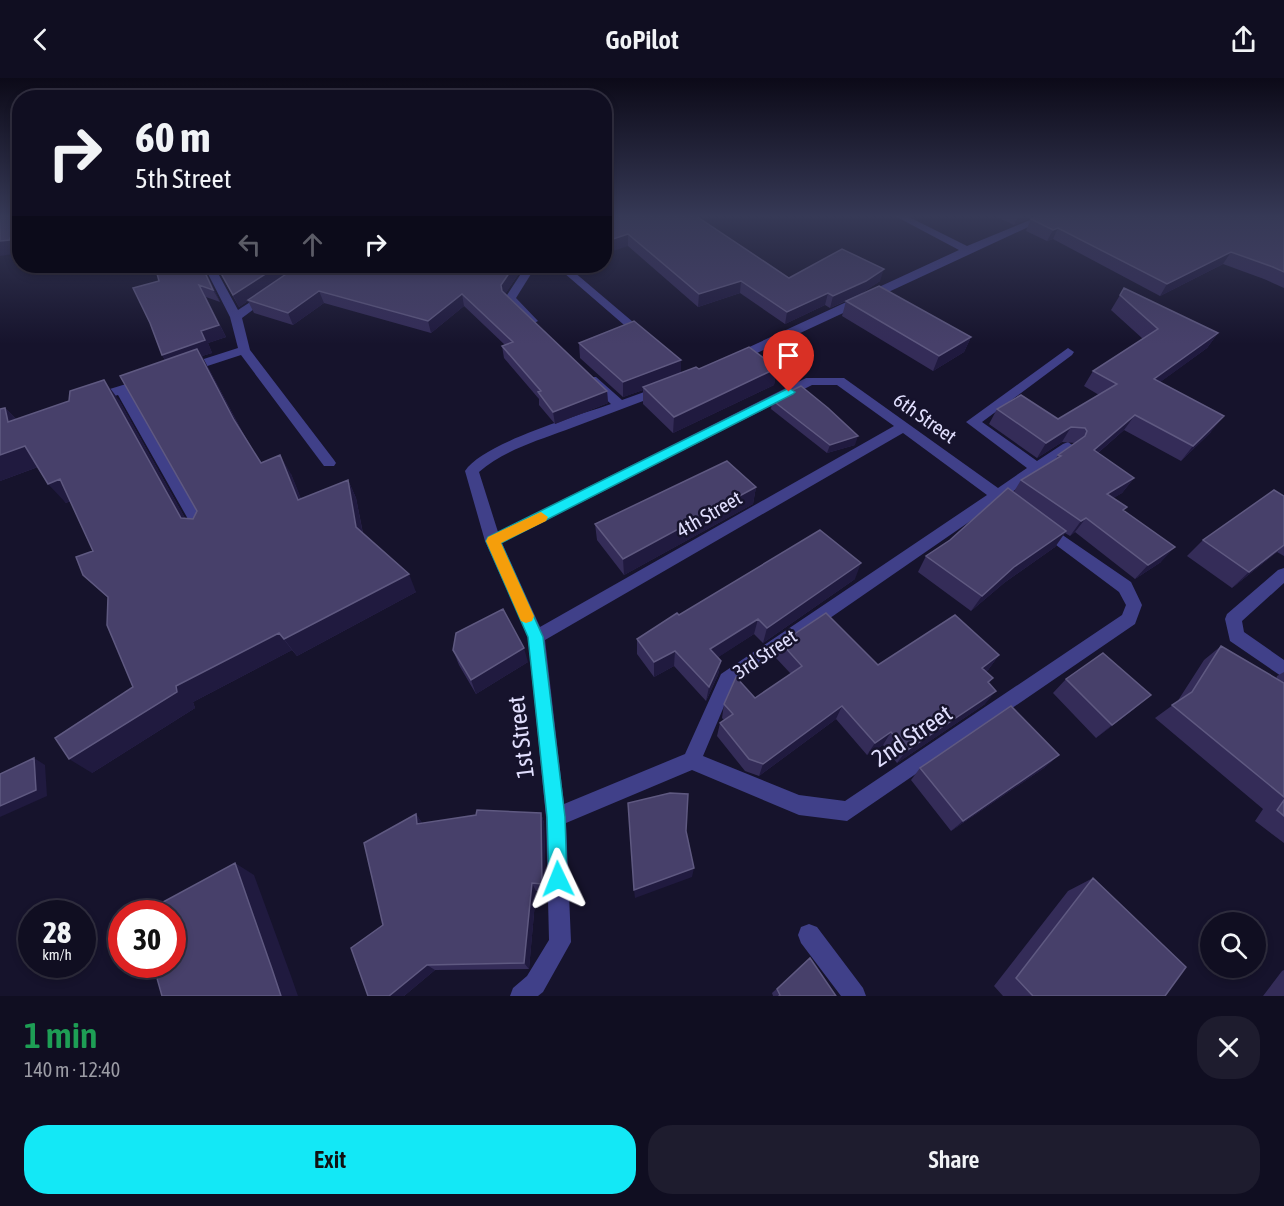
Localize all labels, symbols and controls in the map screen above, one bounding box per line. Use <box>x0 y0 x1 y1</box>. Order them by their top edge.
icon: back <box>24 23 57 56</box>
icon: share <box>1227 23 1260 56</box>
text: GoPilot <box>605 24 679 55</box>
text: 60 m <box>135 113 210 161</box>
icon: right <box>36 114 114 192</box>
text: 5th Street <box>135 163 232 194</box>
icon: left <box>233 228 266 261</box>
icon: ahead <box>296 228 329 261</box>
icon: right <box>359 228 392 261</box>
pin <box>763 330 814 392</box>
icon: arrive <box>772 339 805 372</box>
street label: 6th Street <box>889 388 961 448</box>
street label: 4th Street <box>672 486 746 541</box>
street label: 3rd Street <box>729 624 801 683</box>
street label: 1st Street <box>502 694 539 780</box>
street label: 2nd Street <box>867 699 957 772</box>
position arrow <box>526 847 590 911</box>
speed limit sign: 30 <box>108 900 186 978</box>
map controls <box>1200 912 1266 978</box>
button: search <box>1200 912 1266 978</box>
text: 28 <box>43 915 71 949</box>
text: km/h <box>42 946 72 963</box>
text: 1 min <box>24 1014 98 1056</box>
button: close <box>1197 1016 1260 1079</box>
text: 140 m · 12:40 <box>24 1058 120 1081</box>
button: Exit <box>24 1125 636 1194</box>
button: Share <box>648 1125 1260 1194</box>

